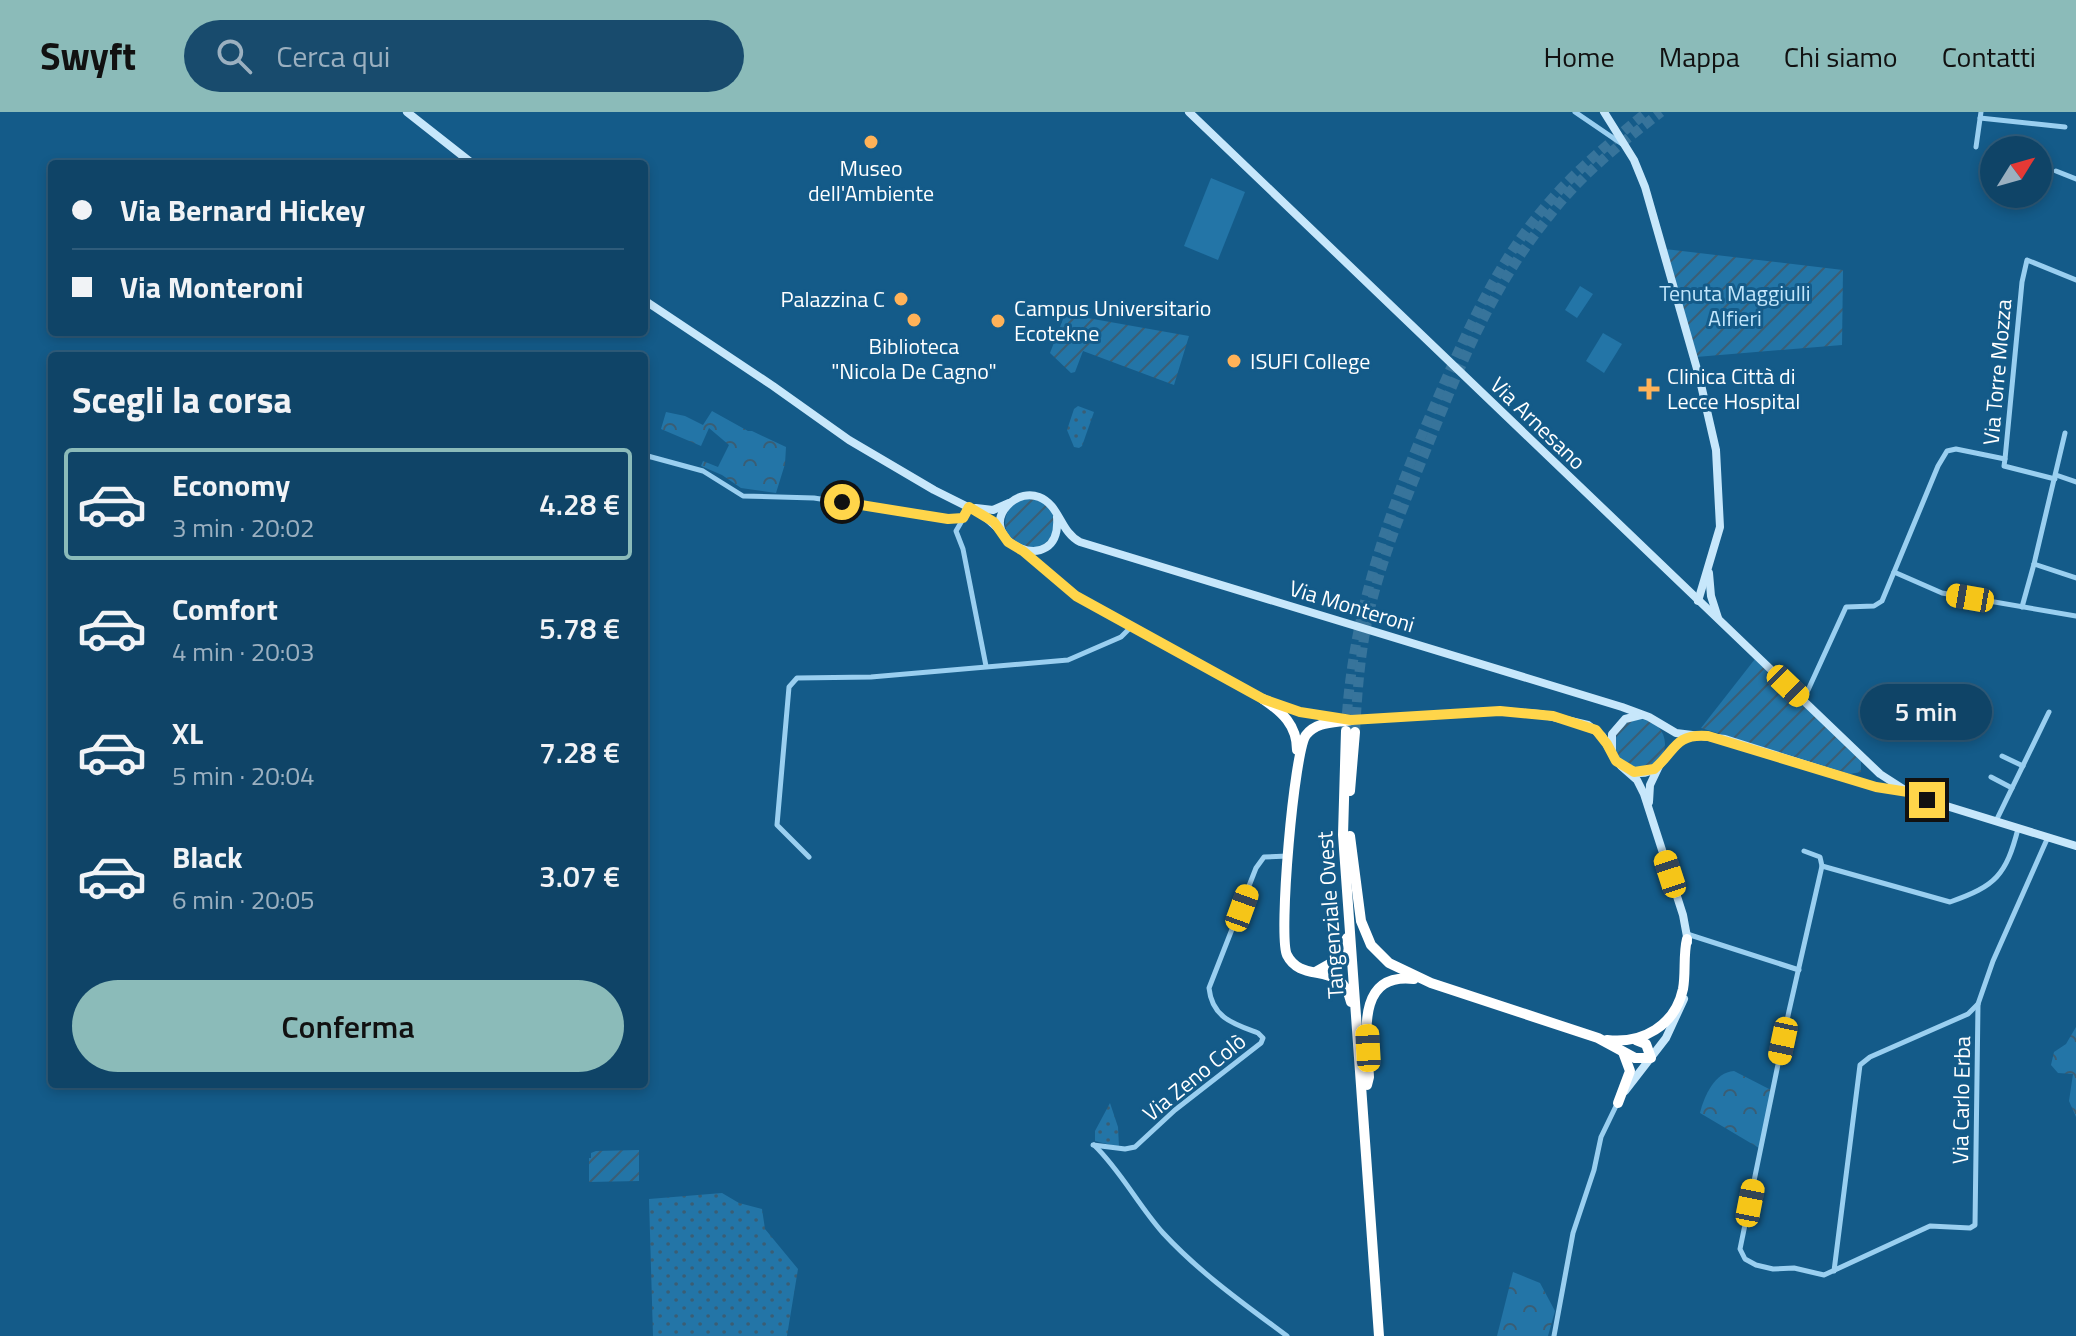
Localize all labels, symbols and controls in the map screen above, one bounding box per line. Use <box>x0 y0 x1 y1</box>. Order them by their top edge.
search box <box>184 20 744 92</box>
text: Swyft <box>40 27 136 85</box>
text: Cerca qui <box>276 33 390 79</box>
icon: search <box>212 34 256 78</box>
text: Home <box>1544 35 1615 78</box>
text: Mappa <box>1659 35 1740 78</box>
text: Chi siamo <box>1784 35 1898 78</box>
text: Contatti <box>1942 35 2036 78</box>
marker: Museo dell'Ambiente <box>862 133 880 151</box>
north arrow <box>1980 136 2052 208</box>
map controls <box>1980 136 2052 208</box>
place label: Museo dell'Ambiente <box>808 151 934 210</box>
text: Via Bernard Hickey <box>120 187 365 233</box>
text: Via Monteroni <box>120 264 304 310</box>
park label: Tenuta Maggiulli Alfieri <box>1659 276 1811 335</box>
place label: Palazzina C <box>780 282 885 316</box>
marker: Palazzina C <box>892 290 910 308</box>
place label: Campus Universitario Ecotekne <box>1014 291 1211 350</box>
street label: Via Torre Mozza <box>1974 298 2020 446</box>
marker: Biblioteca "Nicola De Cagno" <box>905 311 923 329</box>
marker: Campus Universitario Ecotekne <box>989 312 1007 330</box>
place label: Biblioteca "Nicola De Cagno" <box>831 329 997 388</box>
place label: ISUFI College <box>1250 344 1370 378</box>
marker: ISUFI College <box>1225 352 1243 370</box>
place label: Clinica Città di Lecce Hospital <box>1667 359 1800 418</box>
street label: Via Arnesano <box>1482 368 1594 478</box>
text: Scegli la corsa <box>72 372 292 427</box>
marker: Clinica Città di Lecce Hospital <box>1638 378 1660 400</box>
text: Economy <box>172 462 290 508</box>
icon: car <box>76 468 148 540</box>
text: 4.28 € <box>539 481 620 527</box>
route start <box>824 484 860 520</box>
text: 3 min · 20:02 <box>172 508 315 547</box>
street label: Via Monteroni <box>1285 571 1419 641</box>
car <box>1944 582 1996 614</box>
text: Comfort <box>172 586 278 632</box>
icon: car <box>76 592 148 664</box>
text: 5.78 € <box>539 605 620 651</box>
text: 4 min · 20:03 <box>172 632 315 671</box>
car <box>1762 661 1814 711</box>
callout: 5 min <box>1861 684 1993 740</box>
text: 5 min <box>1895 692 1957 731</box>
text: XL <box>172 710 203 756</box>
icon: car <box>76 716 148 788</box>
text: 7.28 € <box>539 729 620 775</box>
text: 5 min · 20:04 <box>172 756 315 795</box>
route end <box>1909 782 1945 818</box>
street label: Tangenziale Ovest <box>1307 830 1353 1000</box>
text: Black <box>172 834 243 880</box>
icon: car <box>76 840 148 912</box>
car <box>1651 847 1689 901</box>
text: 3.07 € <box>539 853 620 899</box>
text: 6 min · 20:05 <box>172 880 315 919</box>
car <box>1223 881 1261 935</box>
button: Conferma <box>72 980 624 1072</box>
car <box>1766 1015 1800 1067</box>
car <box>1355 1023 1381 1073</box>
street label: Via Zeno Colò <box>1135 1025 1253 1129</box>
street label: Via Carlo Erba <box>1943 1036 1979 1164</box>
car <box>1734 1177 1766 1229</box>

